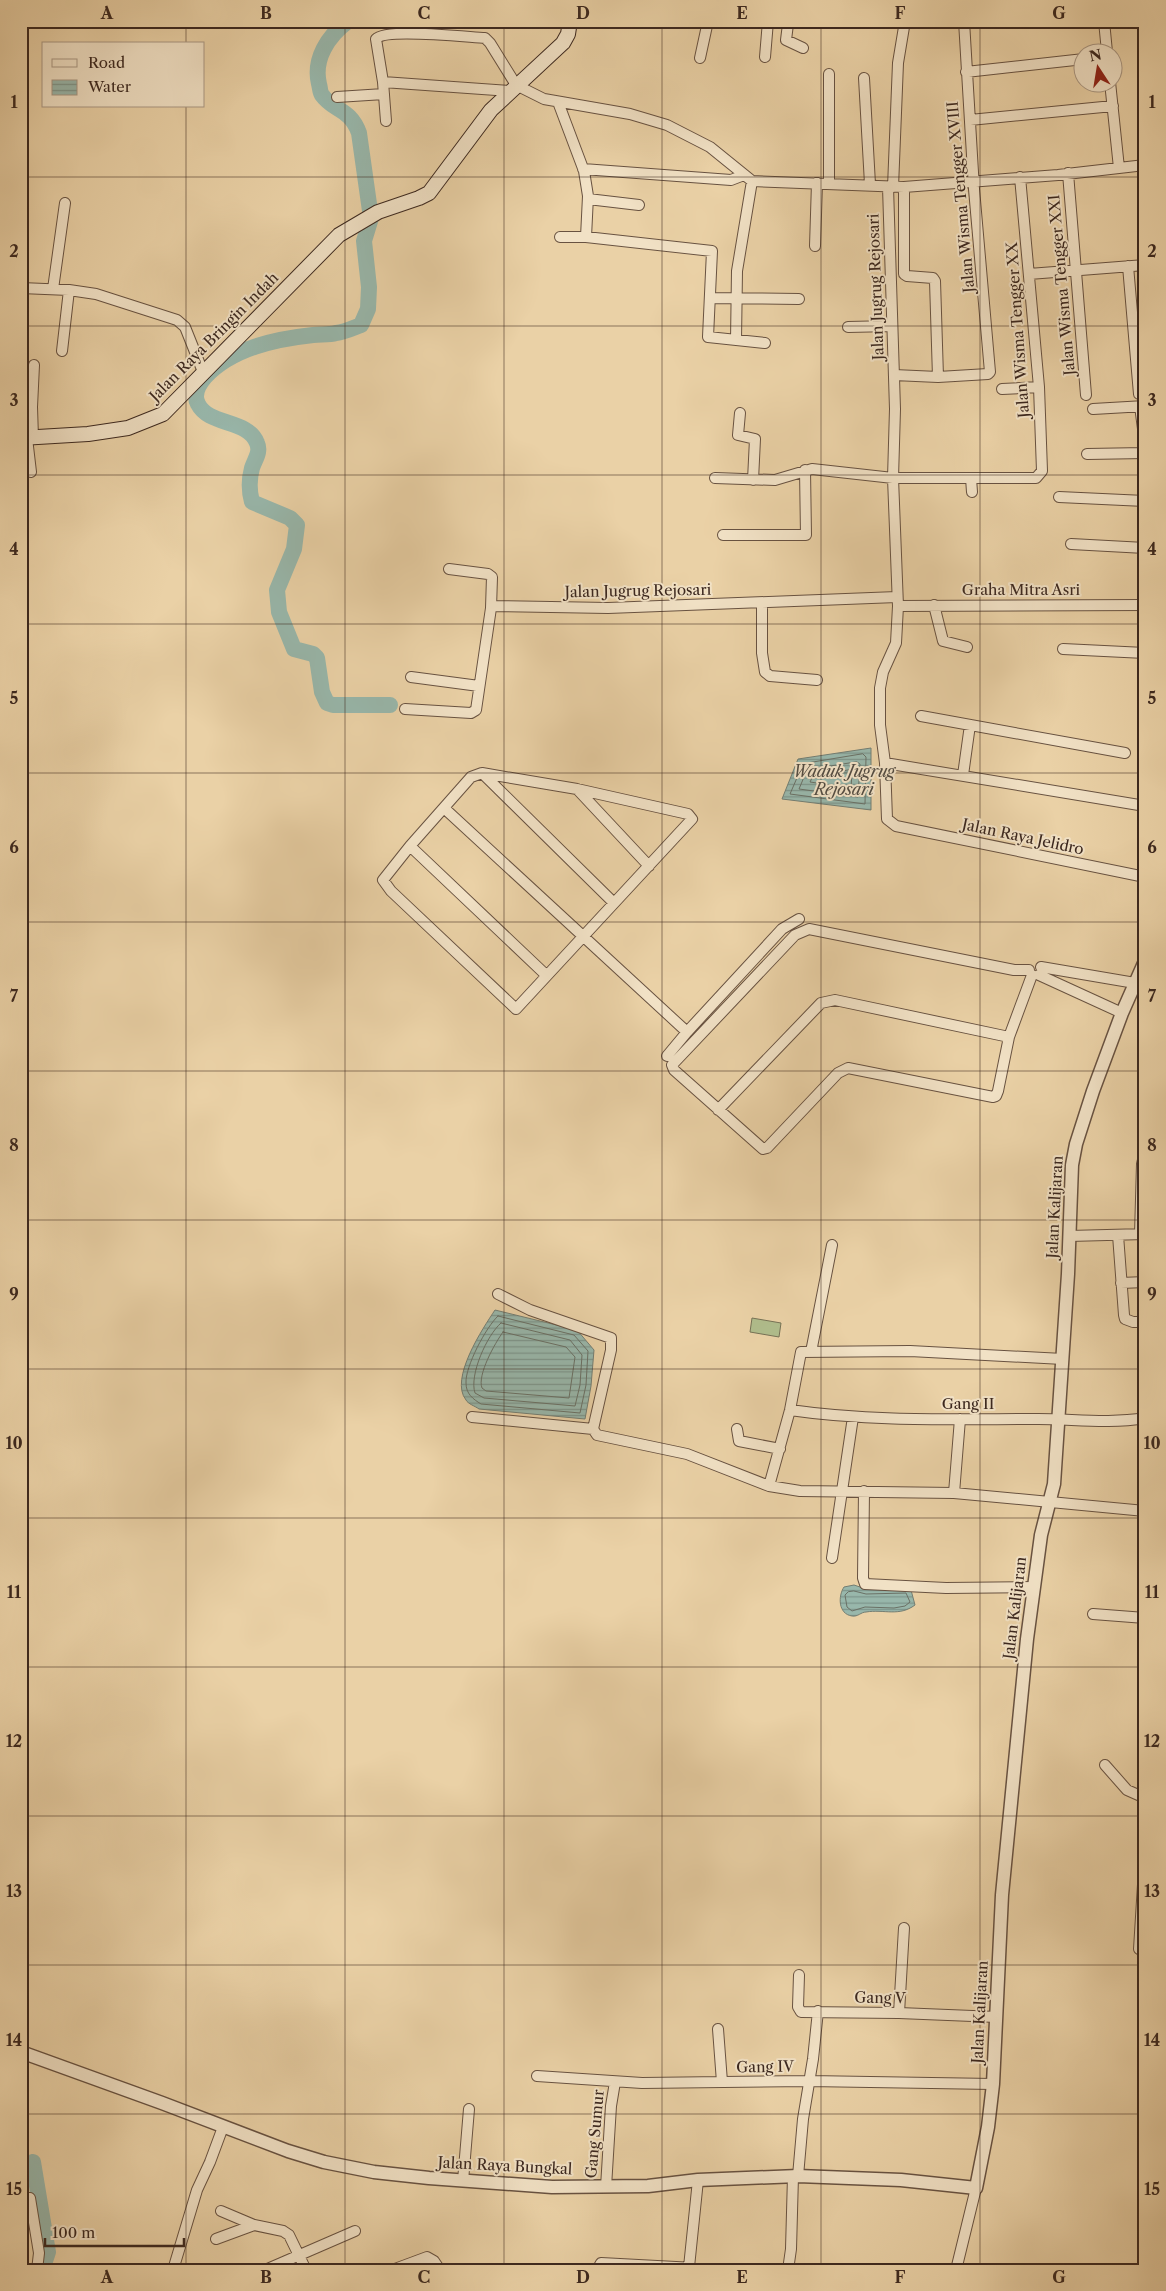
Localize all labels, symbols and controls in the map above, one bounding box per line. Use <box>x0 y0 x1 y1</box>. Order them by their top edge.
text: A <box>100 3 114 23</box>
text: B <box>260 3 272 23</box>
text: C <box>418 3 430 23</box>
text: D <box>576 3 590 23</box>
text: E <box>736 3 748 23</box>
text: F <box>895 3 906 23</box>
text: G <box>1052 3 1066 23</box>
legend <box>42 42 205 108</box>
north arrow <box>1074 42 1124 92</box>
text: N <box>1087 45 1103 65</box>
text: Road <box>88 53 125 72</box>
text: Water <box>87 77 132 96</box>
text: 1 <box>10 92 18 112</box>
text: 1 <box>1148 92 1156 112</box>
street label: Jalan Wisma Tengger XVIII <box>943 101 979 295</box>
street label: Jalan Wisma Tengger XXI <box>1044 194 1079 378</box>
street label: Jalan Jugrug Rejosari <box>863 213 888 363</box>
text: 2 <box>9 241 19 261</box>
street label: Jalan Wisma Tengger XX <box>1002 241 1033 420</box>
text: 2 <box>1147 241 1157 261</box>
street label: Jalan Raya Bringin Indah <box>144 268 283 407</box>
text: 3 <box>9 390 19 410</box>
text: 3 <box>1147 390 1157 410</box>
text: 4 <box>9 539 19 559</box>
text: 4 <box>1147 539 1157 559</box>
street label: Jalan Jugrug Rejosari <box>563 580 712 601</box>
street label: Graha Mitra Asri <box>962 580 1081 599</box>
text: 5 <box>10 688 19 708</box>
text: 5 <box>1148 688 1157 708</box>
water label: Waduk Jugrug Rejosari <box>793 761 897 799</box>
street label: Jalan Raya Jelidro <box>959 814 1086 859</box>
text: 6 <box>9 837 19 857</box>
text: 6 <box>1147 837 1157 857</box>
text: 7 <box>10 986 19 1006</box>
text: 7 <box>1148 986 1157 1006</box>
text: 8 <box>9 1135 19 1155</box>
text: 8 <box>1147 1135 1157 1155</box>
street label: Jalan Kalijaran <box>1042 1154 1067 1261</box>
text: 9 <box>9 1284 19 1304</box>
text: 9 <box>1147 1284 1157 1304</box>
street label: Gang II <box>942 1394 994 1413</box>
text: 10 <box>5 1433 23 1453</box>
text: 10 <box>1143 1433 1161 1453</box>
street label: Jalan Kalijaran <box>999 1555 1030 1662</box>
text: 11 <box>7 1582 22 1602</box>
text: 11 <box>1145 1582 1160 1602</box>
text: 12 <box>6 1731 22 1751</box>
text: 12 <box>1144 1731 1160 1751</box>
text: 13 <box>6 1881 22 1901</box>
text: 13 <box>1144 1881 1160 1901</box>
street label: Jalan Kalijaran <box>967 1959 992 2066</box>
street label: Gang V <box>854 1988 907 2007</box>
text: 14 <box>6 2030 22 2050</box>
text: 14 <box>1144 2030 1160 2050</box>
street label: Gang IV <box>736 2056 795 2077</box>
street label: Gang Sumur <box>581 2088 608 2179</box>
street label: Jalan Raya Bungkal <box>435 2152 573 2179</box>
text: 15 <box>6 2179 22 2199</box>
text: 15 <box>1144 2179 1160 2199</box>
scale bar <box>45 2216 184 2248</box>
text: 100 m <box>52 2223 95 2242</box>
text: A <box>100 2267 114 2287</box>
text: B <box>260 2267 272 2287</box>
text: C <box>418 2267 430 2287</box>
text: D <box>576 2267 590 2287</box>
text: E <box>736 2267 748 2287</box>
text: F <box>895 2267 906 2287</box>
text: G <box>1052 2267 1066 2287</box>

